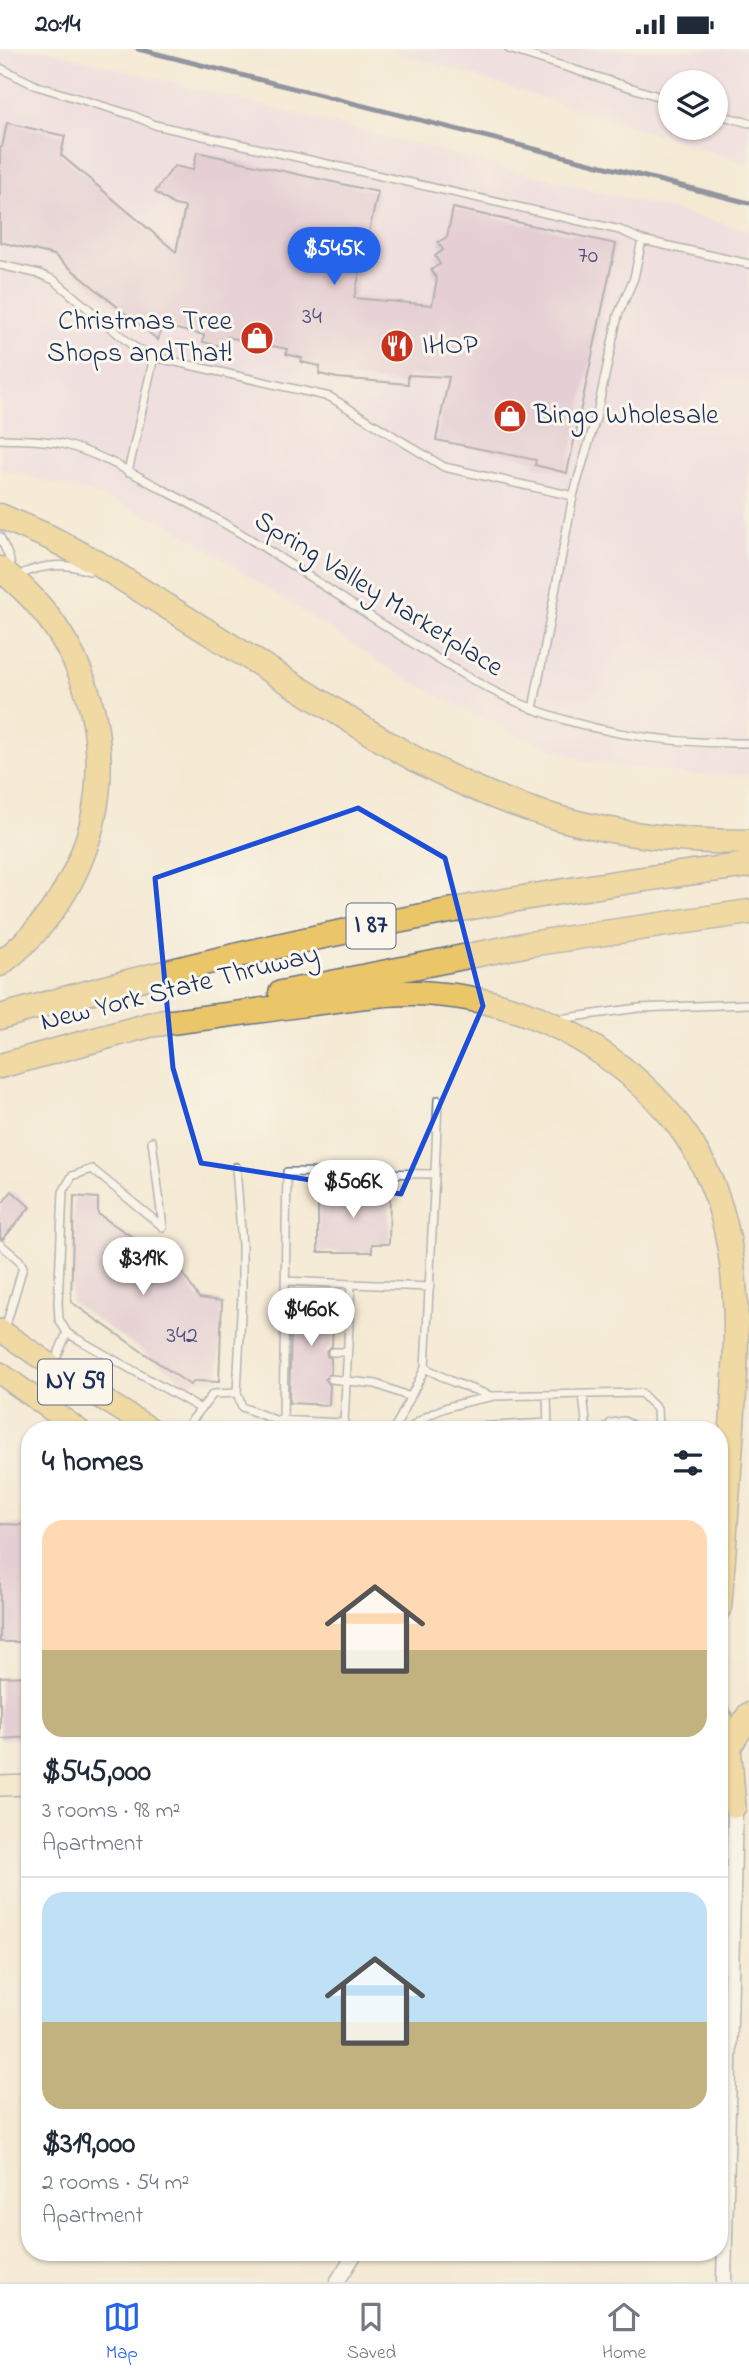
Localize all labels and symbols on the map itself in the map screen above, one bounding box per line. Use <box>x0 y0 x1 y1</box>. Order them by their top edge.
pin: $545K <box>285 227 383 287</box>
house number: 70 <box>578 239 598 274</box>
house number: 34 <box>302 300 322 335</box>
place label: Christmas Tree Shops andThat! <box>47 302 232 375</box>
shop icon: Christmas Tree Shops andThat! <box>238 319 276 357</box>
place label: IHOP <box>422 326 478 367</box>
restaurant icon: IHOP <box>378 327 416 365</box>
place label: Bingo Wholesale <box>533 396 719 437</box>
shop icon: Bingo Wholesale <box>491 397 529 435</box>
street label: Spring Valley Marketplace <box>245 501 511 689</box>
road number: I 87 <box>346 904 396 949</box>
street label: New York State Thruway <box>36 935 324 1043</box>
pin: $506K <box>304 1161 402 1220</box>
pin: $319K <box>94 1237 192 1297</box>
pin: $460K <box>262 1289 360 1348</box>
house number: 342 <box>166 1319 198 1354</box>
road number: NY 59 <box>38 1359 112 1405</box>

